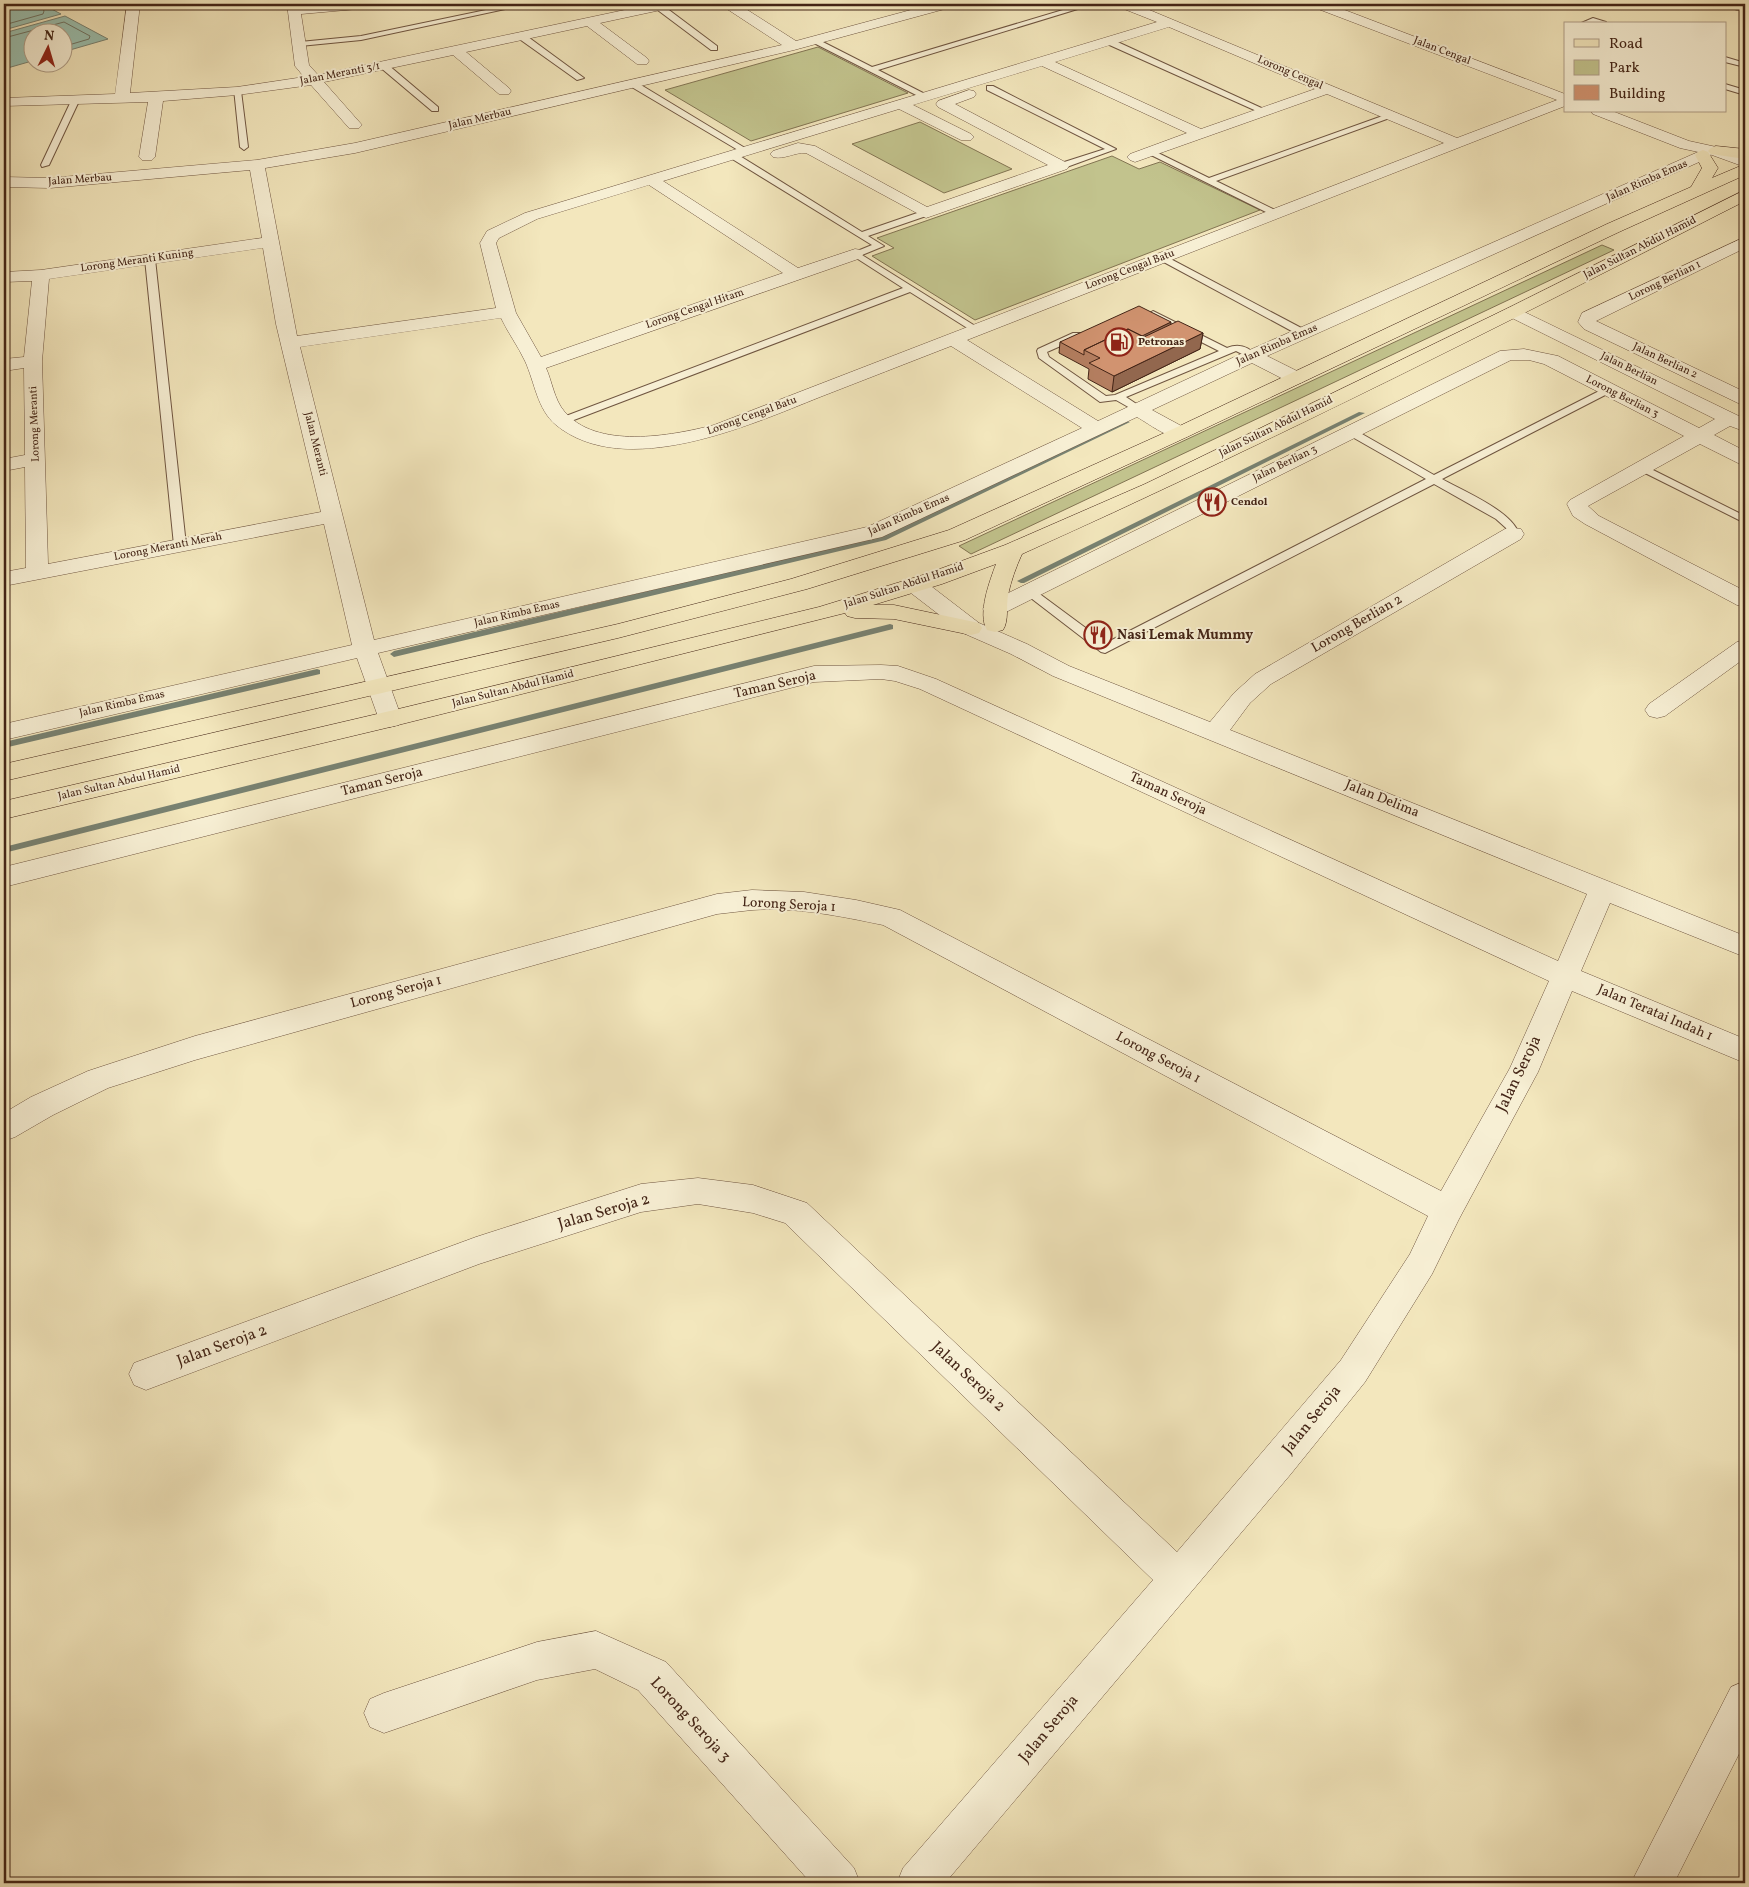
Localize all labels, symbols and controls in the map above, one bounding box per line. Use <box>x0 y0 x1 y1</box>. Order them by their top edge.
north arrow <box>22 22 72 72</box>
legend <box>1564 22 1726 112</box>
text: N <box>43 27 55 46</box>
street label: Jalan Cengal <box>1411 33 1473 69</box>
text: Road <box>1609 34 1643 55</box>
street label: Lorong Cengal <box>1255 52 1325 94</box>
text: Park <box>1609 58 1640 79</box>
street label: Jalan Meranti 3/1 <box>299 59 381 89</box>
text: Building <box>1609 84 1666 105</box>
street label: Jalan Merbau <box>447 104 513 134</box>
street label: Jalan Rimba Emas <box>1604 156 1690 206</box>
street label: Jalan Merbau <box>47 170 113 190</box>
street label: Jalan Sultan Abdul Hamid <box>1581 213 1699 283</box>
street label: Lorong Meranti Kuning <box>80 246 195 276</box>
street label: Lorong Cengal Batu <box>1083 246 1177 294</box>
street label: Lorong Berlian 1 <box>1626 257 1704 305</box>
street label: Lorong Cengal Hitam <box>644 285 746 333</box>
street label: Jalan Rimba Emas <box>1234 320 1320 370</box>
fuel station icon: Petronas <box>1104 327 1134 357</box>
place label: Petronas <box>1138 335 1184 350</box>
street label: Jalan Berlian 2 <box>1630 340 1700 382</box>
street label: Jalan Berlian <box>1598 349 1660 389</box>
street label: Lorong Berlian 3 <box>1583 372 1661 422</box>
street label: Lorong Meranti <box>26 386 44 462</box>
street label: Lorong Cengal Batu <box>705 393 799 439</box>
street label: Jalan Sultan Abdul Hamid <box>1217 393 1335 461</box>
street label: Jalan Meranti <box>300 410 330 478</box>
street label: Jalan Berlian 3 <box>1250 442 1320 486</box>
restaurant icon: Cendol <box>1197 487 1227 517</box>
street label: Jalan Rimba Emas <box>866 490 952 540</box>
place label: Cendol <box>1231 495 1268 510</box>
street label: Lorong Meranti Merah <box>113 529 224 565</box>
street label: Jalan Sultan Abdul Hamid <box>842 560 966 612</box>
street label: Lorong Berlian 2 <box>1308 590 1406 658</box>
street label: Jalan Rimba Emas <box>473 597 562 631</box>
restaurant icon: Nasi Lemak Mummy <box>1083 620 1113 650</box>
place label: Nasi Lemak Mummy <box>1117 626 1253 645</box>
street label: Taman Seroja <box>732 666 818 704</box>
street label: Jalan Sultan Abdul Hamid <box>451 667 575 711</box>
street label: Jalan Rimba Emas <box>78 687 167 721</box>
street label: Jalan Sultan Abdul Hamid <box>56 762 182 804</box>
street label: Taman Seroja <box>339 763 425 801</box>
street label: Taman Seroja <box>1126 768 1210 820</box>
street label: Jalan Delima <box>1342 775 1422 823</box>
street label: Lorong Seroja 1 <box>742 893 836 917</box>
street label: Lorong Seroja 1 <box>348 971 444 1013</box>
street label: Jalan Teratai Indah 1 <box>1594 980 1716 1046</box>
street label: Lorong Seroja 1 <box>1112 1028 1204 1088</box>
street label: Jalan Seroja <box>1491 1032 1547 1116</box>
street label: Jalan Seroja 2 <box>555 1188 653 1236</box>
street label: Jalan Seroja 2 <box>174 1319 270 1373</box>
street label: Jalan Seroja 2 <box>926 1337 1010 1417</box>
street label: Jalan Seroja <box>1277 1381 1347 1459</box>
street label: Lorong Seroja 3 <box>645 1673 735 1767</box>
street label: Jalan Seroja <box>1014 1690 1084 1768</box>

